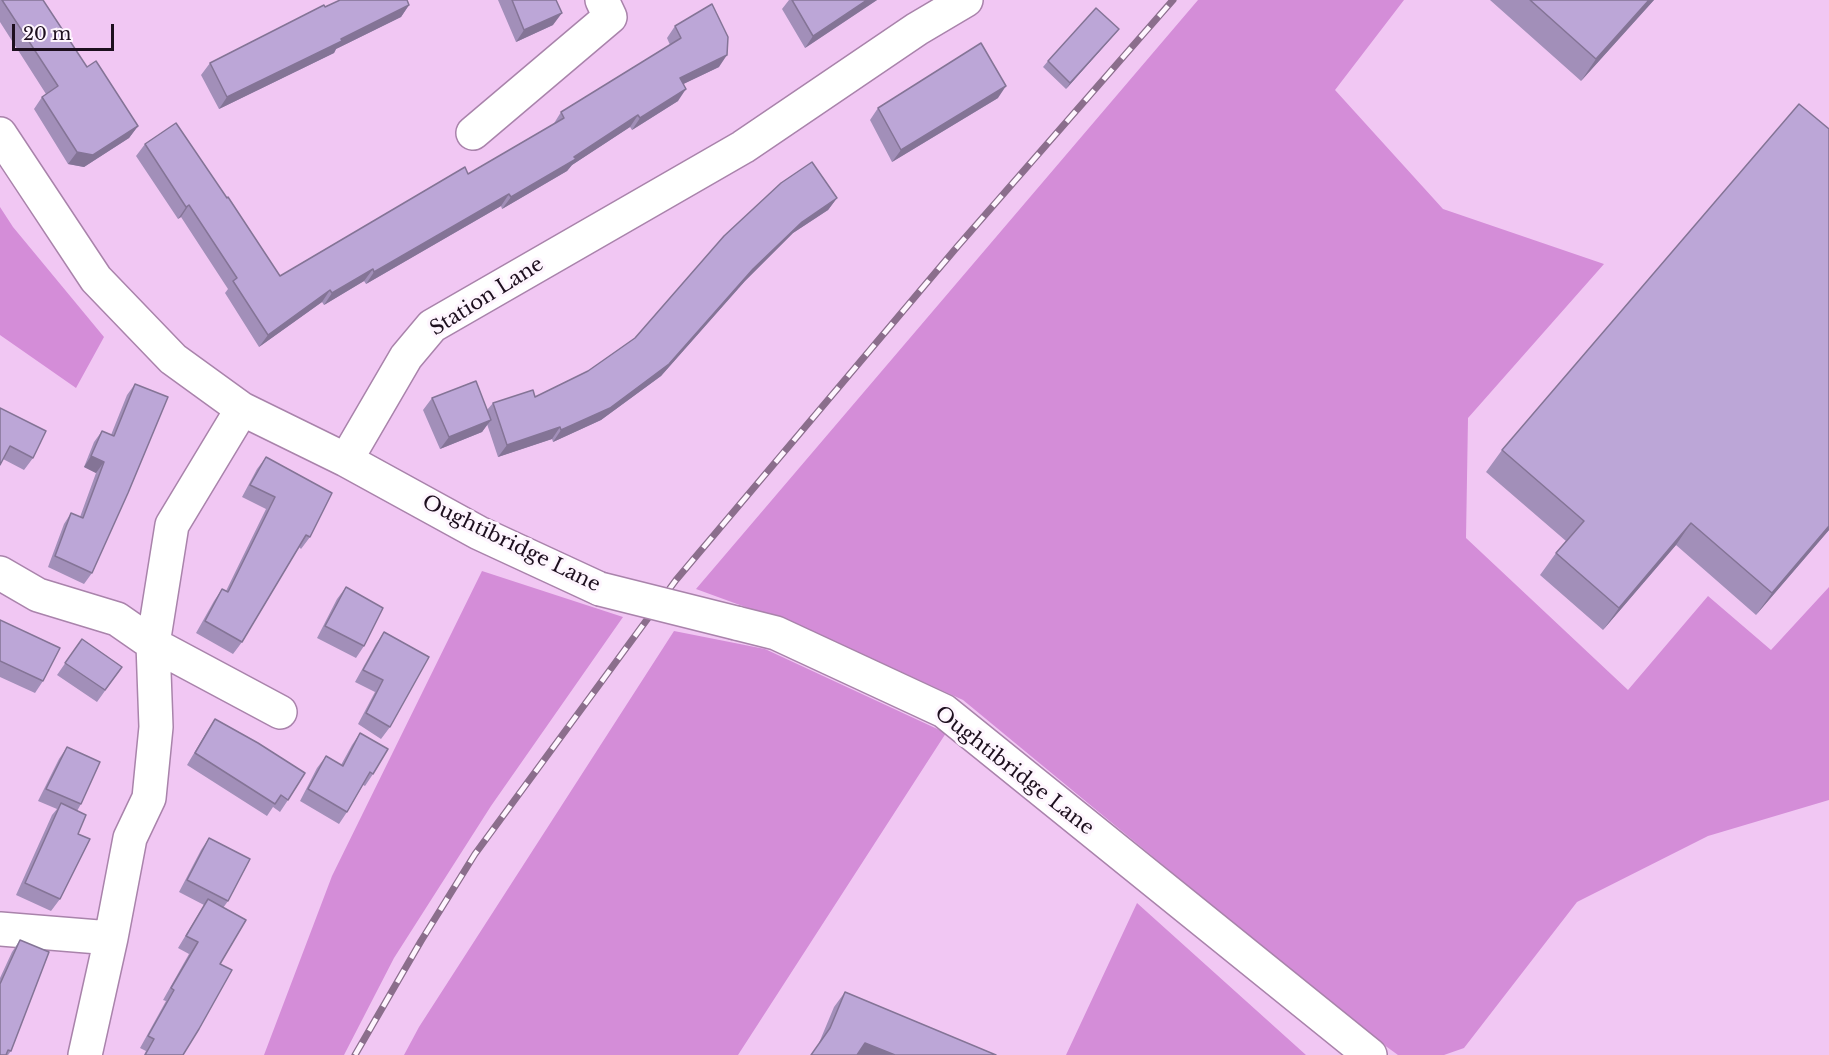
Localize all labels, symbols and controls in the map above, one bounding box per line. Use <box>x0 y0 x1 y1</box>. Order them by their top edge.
scale bar <box>15 12 117 50</box>
text: 20 m <box>23 23 71 45</box>
street label: Station Lane <box>426 253 548 341</box>
street label: Oughtibridge Lane <box>418 490 604 598</box>
street label: Oughtibridge Lane <box>930 701 1098 841</box>

